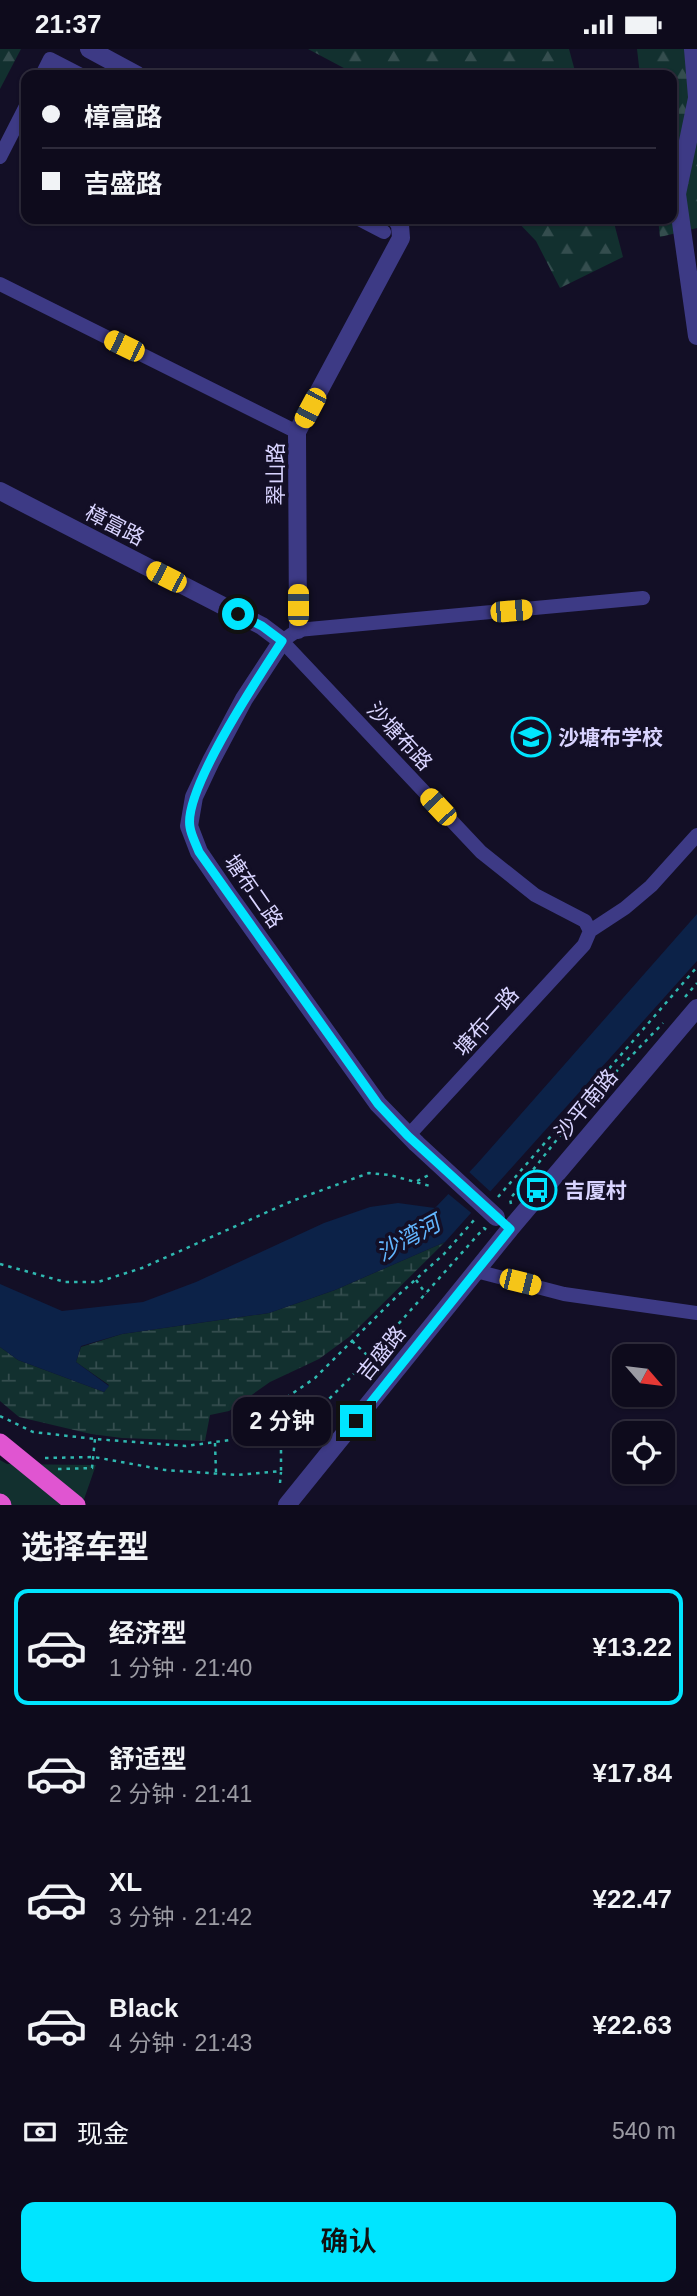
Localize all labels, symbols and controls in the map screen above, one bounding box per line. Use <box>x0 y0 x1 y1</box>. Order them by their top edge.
text: 21:37 <box>35 9 102 39</box>
text: 樟富路 <box>84 102 162 132</box>
text: 吉盛路 <box>84 169 162 199</box>
car <box>101 327 148 365</box>
car <box>291 385 330 431</box>
street label: 翠山路 <box>264 443 287 506</box>
street label: 樟富路 <box>82 500 148 550</box>
car <box>143 558 190 596</box>
car <box>288 584 309 626</box>
route start <box>222 598 254 630</box>
car <box>490 599 533 623</box>
street label: 沙塘布路 <box>363 697 437 775</box>
school or university icon: 沙塘布学校 <box>510 716 552 758</box>
place label: 沙塘布学校 <box>558 726 663 749</box>
car <box>416 784 461 830</box>
street label: 塘布二路 <box>220 850 288 932</box>
street label: 塘布一路 <box>449 982 523 1060</box>
street label: 沙平南路 <box>550 1064 622 1144</box>
bus stop icon: 吉厦村 <box>516 1169 558 1211</box>
place label: 吉厦村 <box>564 1179 627 1202</box>
water label: 沙湾河 <box>372 1208 448 1266</box>
car <box>498 1267 543 1297</box>
street label: 吉盛路 <box>352 1321 410 1385</box>
north arrow <box>612 1344 676 1407</box>
map controls <box>612 1344 675 1484</box>
callout: 2 分钟 <box>233 1397 332 1445</box>
route end <box>340 1405 372 1437</box>
text: 2 分钟 <box>249 1408 315 1434</box>
button: locate <box>612 1421 675 1484</box>
text: 选择车型 <box>21 1529 149 1565</box>
icon: car <box>25 1616 88 1679</box>
text: 经济型 <box>109 1618 187 1648</box>
text: ¥13.22 <box>592 1632 672 1662</box>
text: 1 分钟 · 21:40 <box>109 1655 252 1681</box>
icon: car <box>25 1742 88 1805</box>
text: 舒适型 <box>109 1744 187 1774</box>
text: ¥17.84 <box>592 1758 672 1788</box>
text: 2 分钟 · 21:41 <box>109 1781 252 1807</box>
text: XL <box>109 1867 142 1897</box>
icon: car <box>25 1868 88 1931</box>
text: ¥22.47 <box>592 1884 672 1914</box>
text: 3 分钟 · 21:42 <box>109 1904 252 1930</box>
text: Black <box>109 1993 178 2023</box>
icon: car <box>25 1994 88 2057</box>
text: ¥22.63 <box>592 2010 672 2040</box>
text: 4 分钟 · 21:43 <box>109 2030 252 2056</box>
icon: cash <box>21 2113 59 2151</box>
text: 540 m <box>612 2118 676 2144</box>
text: 现金 <box>77 2119 129 2149</box>
button: 确认 <box>21 2202 676 2282</box>

